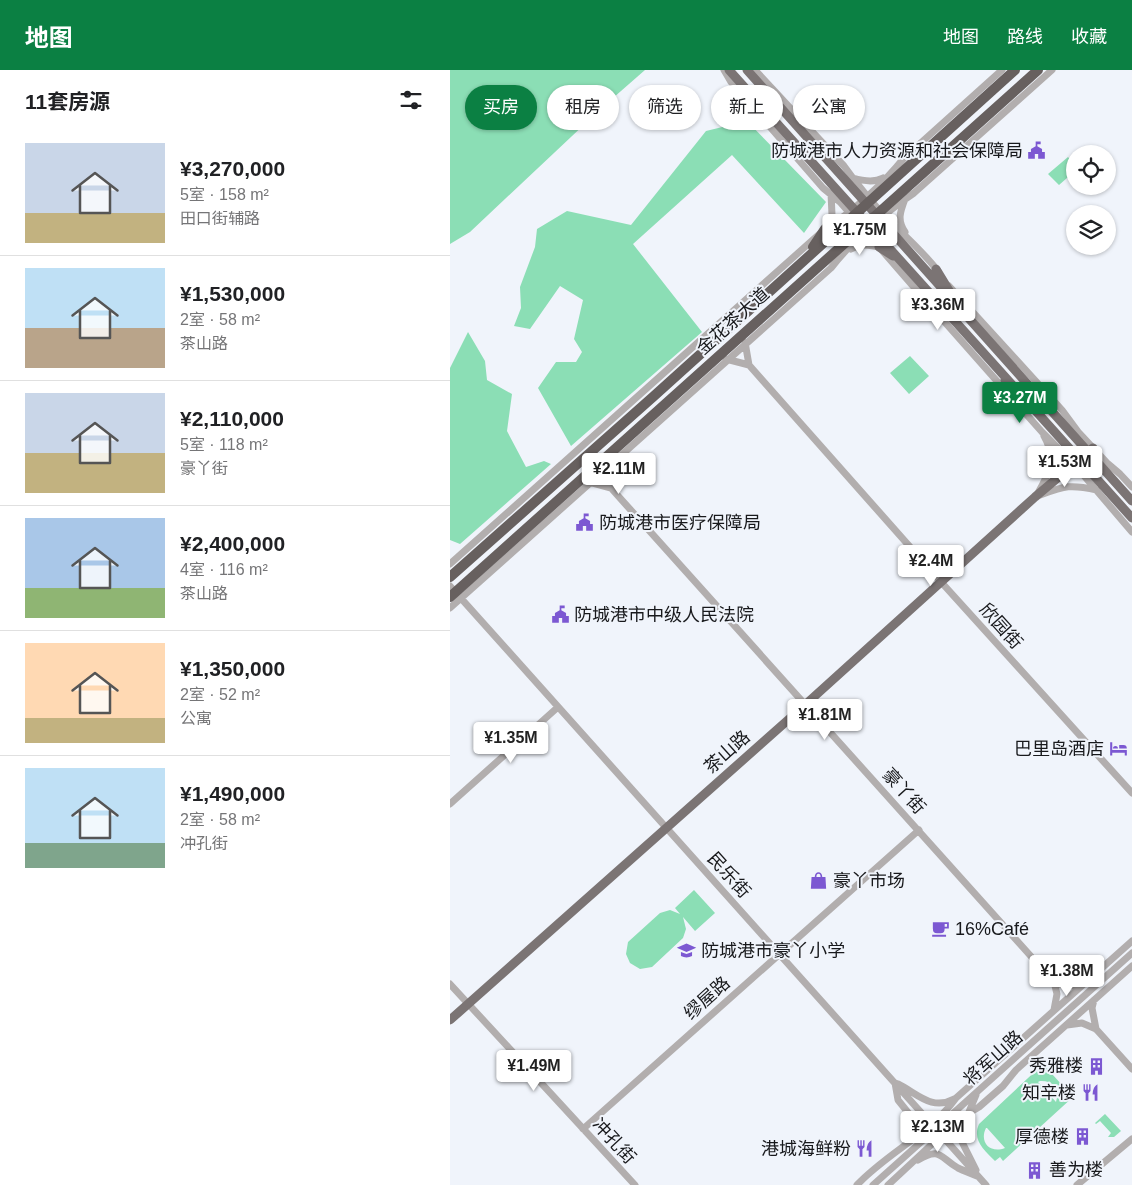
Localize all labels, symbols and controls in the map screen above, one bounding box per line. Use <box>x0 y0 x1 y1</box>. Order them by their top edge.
text: 地图 <box>25 24 73 51</box>
text: 地图 <box>943 27 979 47</box>
text: 路线 <box>1007 27 1043 47</box>
text: 收藏 <box>1071 27 1107 47</box>
chip: 买房 <box>465 85 537 130</box>
chip: 租房 <box>547 85 619 130</box>
chip: 筛选 <box>629 85 701 130</box>
chip: 新上 <box>711 85 783 130</box>
chip: 公寓 <box>793 85 865 130</box>
icon: filters <box>397 86 425 114</box>
text: 11套房源 <box>25 90 110 113</box>
place label: 防城港市人力资源和社会保障局 <box>771 141 1023 161</box>
public building icon: 防城港市人力资源和社会保障局 <box>1027 141 1047 161</box>
map controls <box>1066 145 1116 255</box>
button: locate <box>1066 145 1116 195</box>
text: ¥3,270,000 <box>180 157 285 180</box>
icon: home <box>65 163 125 223</box>
text: 5室 · 158 m² <box>180 186 269 203</box>
button: layers <box>1066 205 1116 255</box>
text: 田口街辅路 <box>180 210 260 227</box>
pin: ¥1.75M <box>819 214 901 256</box>
text: ¥1.75M <box>833 221 887 238</box>
text: ¥1,530,000 <box>180 282 285 305</box>
street label: 金花茶大道 <box>693 283 773 359</box>
icon: home <box>65 288 125 348</box>
pin: ¥3.36M <box>897 288 979 331</box>
text: ¥3.36M <box>911 296 965 313</box>
text: 2室 · 58 m² <box>180 311 260 328</box>
text: 茶山路 <box>180 335 228 352</box>
pin: ¥3.27M <box>979 382 1061 424</box>
text: ¥3.27M <box>993 389 1047 406</box>
text: ¥2,110,000 <box>180 407 284 430</box>
icon: home <box>65 413 125 473</box>
text: 5室 · 118 m² <box>180 436 268 453</box>
pin: ¥1.53M <box>1024 446 1106 488</box>
pin: ¥2.11M <box>578 452 660 495</box>
text: ¥1.53M <box>1038 453 1092 470</box>
text: 豪丫街 <box>180 460 228 477</box>
text: ¥2.11M <box>593 460 645 477</box>
public building icon: 防城港市医疗保障局 <box>575 513 595 533</box>
place label: 防城港市医疗保障局 <box>599 513 761 533</box>
text: ¥2,400,000 <box>180 532 285 555</box>
icon: home <box>65 538 125 598</box>
pin: ¥2.4M <box>896 544 966 587</box>
text: ¥2.4M <box>909 552 953 569</box>
text: 4室 · 116 m² <box>180 561 268 578</box>
text: 茶山路 <box>180 585 228 602</box>
street label: 欣园街 <box>976 599 1026 653</box>
public building icon: 防城港市中级人民法院 <box>550 605 570 625</box>
place label: 防城港市中级人民法院 <box>574 605 754 625</box>
text: ¥1,350,000 <box>180 657 285 680</box>
icon: home <box>65 663 125 723</box>
text: 2室 · 52 m² <box>180 686 260 703</box>
pin: ¥1.81M <box>784 698 866 741</box>
text: ¥1.81M <box>798 706 852 723</box>
text: 公寓 <box>180 710 212 727</box>
pin: ¥1.35M <box>470 722 552 764</box>
street label: 茶山路 <box>700 727 754 777</box>
text: ¥1.35M <box>484 729 538 746</box>
place label: 巴里岛酒店 <box>1014 739 1104 759</box>
hotel icon: 巴里岛酒店 <box>1108 739 1128 759</box>
street label: 豪丫街 <box>879 764 929 818</box>
text: ¥1,490,000 <box>180 782 285 805</box>
icon: home <box>65 788 125 848</box>
text: 2室 · 58 m² <box>180 811 260 828</box>
text: 冲孔街 <box>180 835 228 852</box>
street label: 民乐街 <box>704 848 754 902</box>
shop icon: 豪丫市场 <box>809 871 829 891</box>
place label: 豪丫市场 <box>833 871 905 891</box>
cafe icon: 16%Café <box>931 919 951 939</box>
place label: 16%Café <box>955 919 1029 939</box>
school or university icon: 防城港市豪丫小学 <box>677 941 697 961</box>
place label: 防城港市豪丫小学 <box>701 941 845 961</box>
pin: ¥1.38M <box>1026 954 1108 997</box>
text: ¥1.38M <box>1040 962 1094 979</box>
street label: 缪屋路 <box>680 973 734 1023</box>
street label: 将军山路 <box>960 1026 1026 1090</box>
pin: ¥1.49M <box>493 1050 575 1092</box>
place label: 秀雅楼 <box>1029 1056 1083 1076</box>
building icon: 秀雅楼 <box>1087 1056 1107 1076</box>
text: ¥1.49M <box>507 1057 561 1074</box>
place label: 知辛楼 <box>1022 1083 1076 1103</box>
restaurant icon: 知辛楼 <box>1080 1083 1100 1103</box>
pin: ¥2.13M <box>897 1110 979 1153</box>
street label: 冲孔街 <box>588 1114 640 1168</box>
text: ¥2.13M <box>911 1118 965 1135</box>
place label: 厚德楼 <box>1015 1127 1069 1147</box>
building icon: 厚德楼 <box>1073 1127 1093 1147</box>
place label: 港城海鲜粉 <box>761 1139 851 1159</box>
restaurant icon: 港城海鲜粉 <box>855 1139 875 1159</box>
building icon: 善为楼 <box>1025 1160 1045 1180</box>
place label: 善为楼 <box>1049 1160 1103 1180</box>

